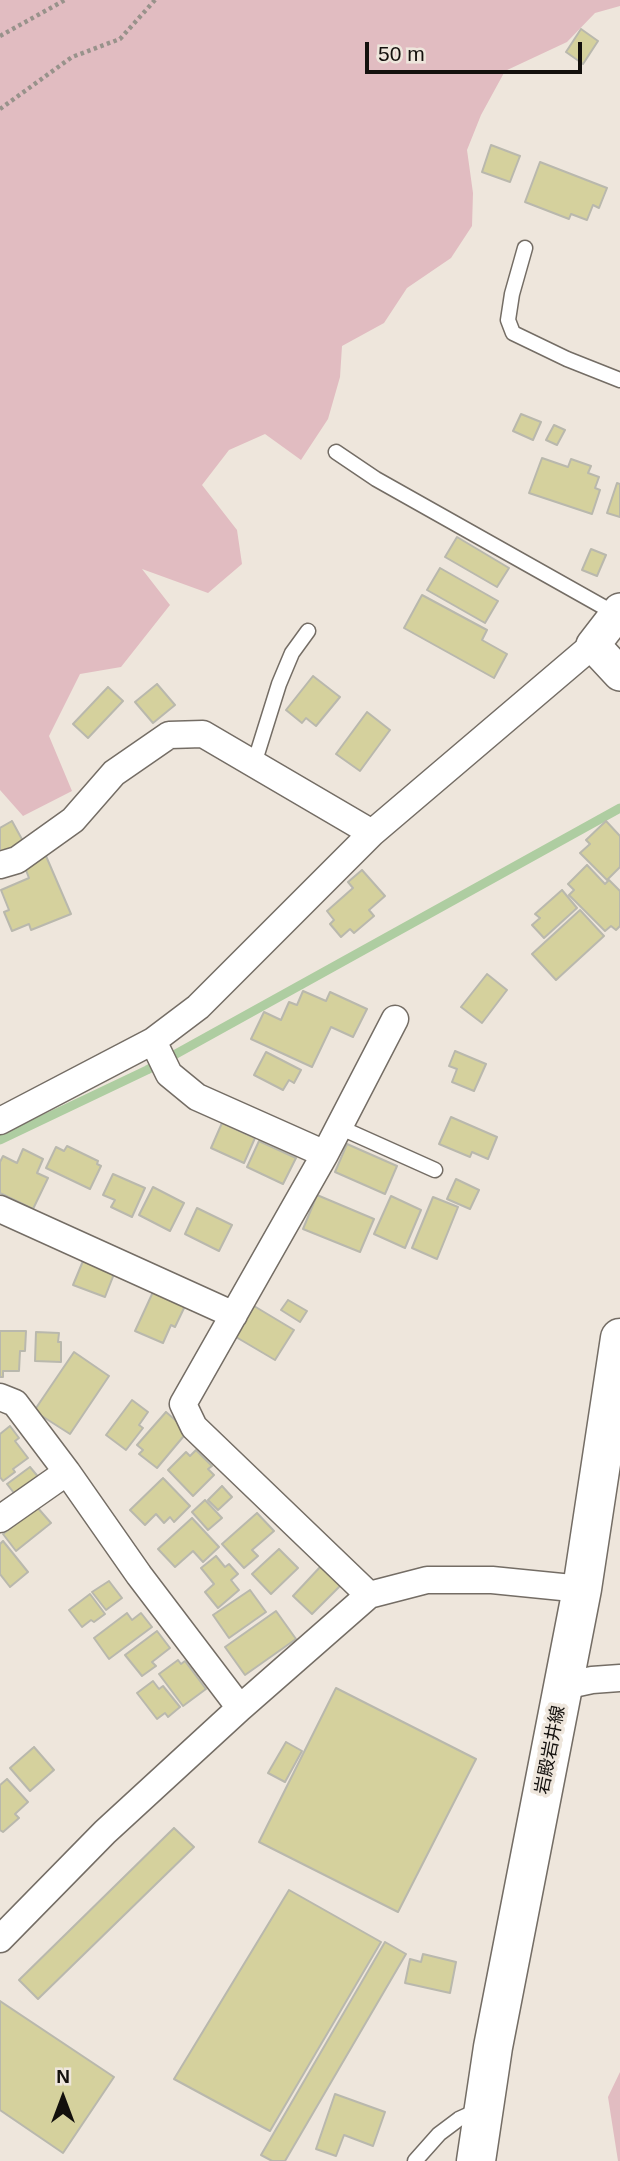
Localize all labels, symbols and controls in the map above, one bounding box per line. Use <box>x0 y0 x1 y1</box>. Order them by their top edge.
scale bar <box>368 28 585 72</box>
text: 50 m <box>378 42 425 65</box>
street label: 岩殿岩井線 <box>532 1704 570 1796</box>
north arrow <box>28 2063 98 2133</box>
text: N <box>56 2066 70 2087</box>

